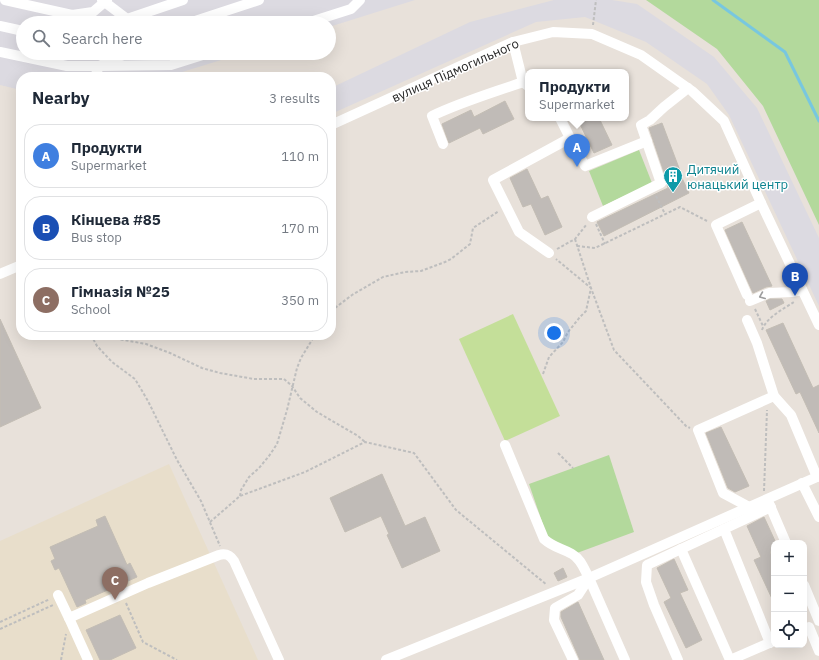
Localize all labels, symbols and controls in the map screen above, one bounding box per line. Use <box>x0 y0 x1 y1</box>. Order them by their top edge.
search box <box>16 16 336 60</box>
icon: search <box>30 27 52 49</box>
text: Search here <box>62 29 142 48</box>
street label: вулиця Підмогильного <box>389 35 522 106</box>
popup <box>525 69 629 121</box>
text: Продукти <box>539 77 610 96</box>
text: Nearby <box>32 87 90 109</box>
text: 3 results <box>269 90 320 107</box>
text: Supermarket <box>539 96 615 113</box>
pin: A <box>564 134 590 167</box>
text: Продукти <box>71 138 142 157</box>
text: A <box>42 148 50 165</box>
text: 110 m <box>281 148 319 165</box>
text: Supermarket <box>71 157 147 174</box>
place label: Дитячий юнацький центр <box>687 161 788 193</box>
building icon: Дитячий юнацький центр <box>662 165 684 193</box>
text: Кінцева #85 <box>71 210 161 229</box>
text: B <box>42 220 50 237</box>
text: 170 m <box>281 220 319 237</box>
text: Bus stop <box>71 229 122 246</box>
pin: B <box>782 263 808 296</box>
text: Гімназія №25 <box>71 282 170 301</box>
one-way arrow <box>759 291 767 299</box>
text: C <box>42 292 50 309</box>
text: 350 m <box>281 292 319 309</box>
text: School <box>71 301 111 318</box>
your location <box>544 323 564 343</box>
map controls <box>771 540 807 648</box>
button: + <box>771 540 807 576</box>
pin: C <box>102 567 128 600</box>
button: − <box>771 576 807 612</box>
button: locate <box>771 612 807 648</box>

